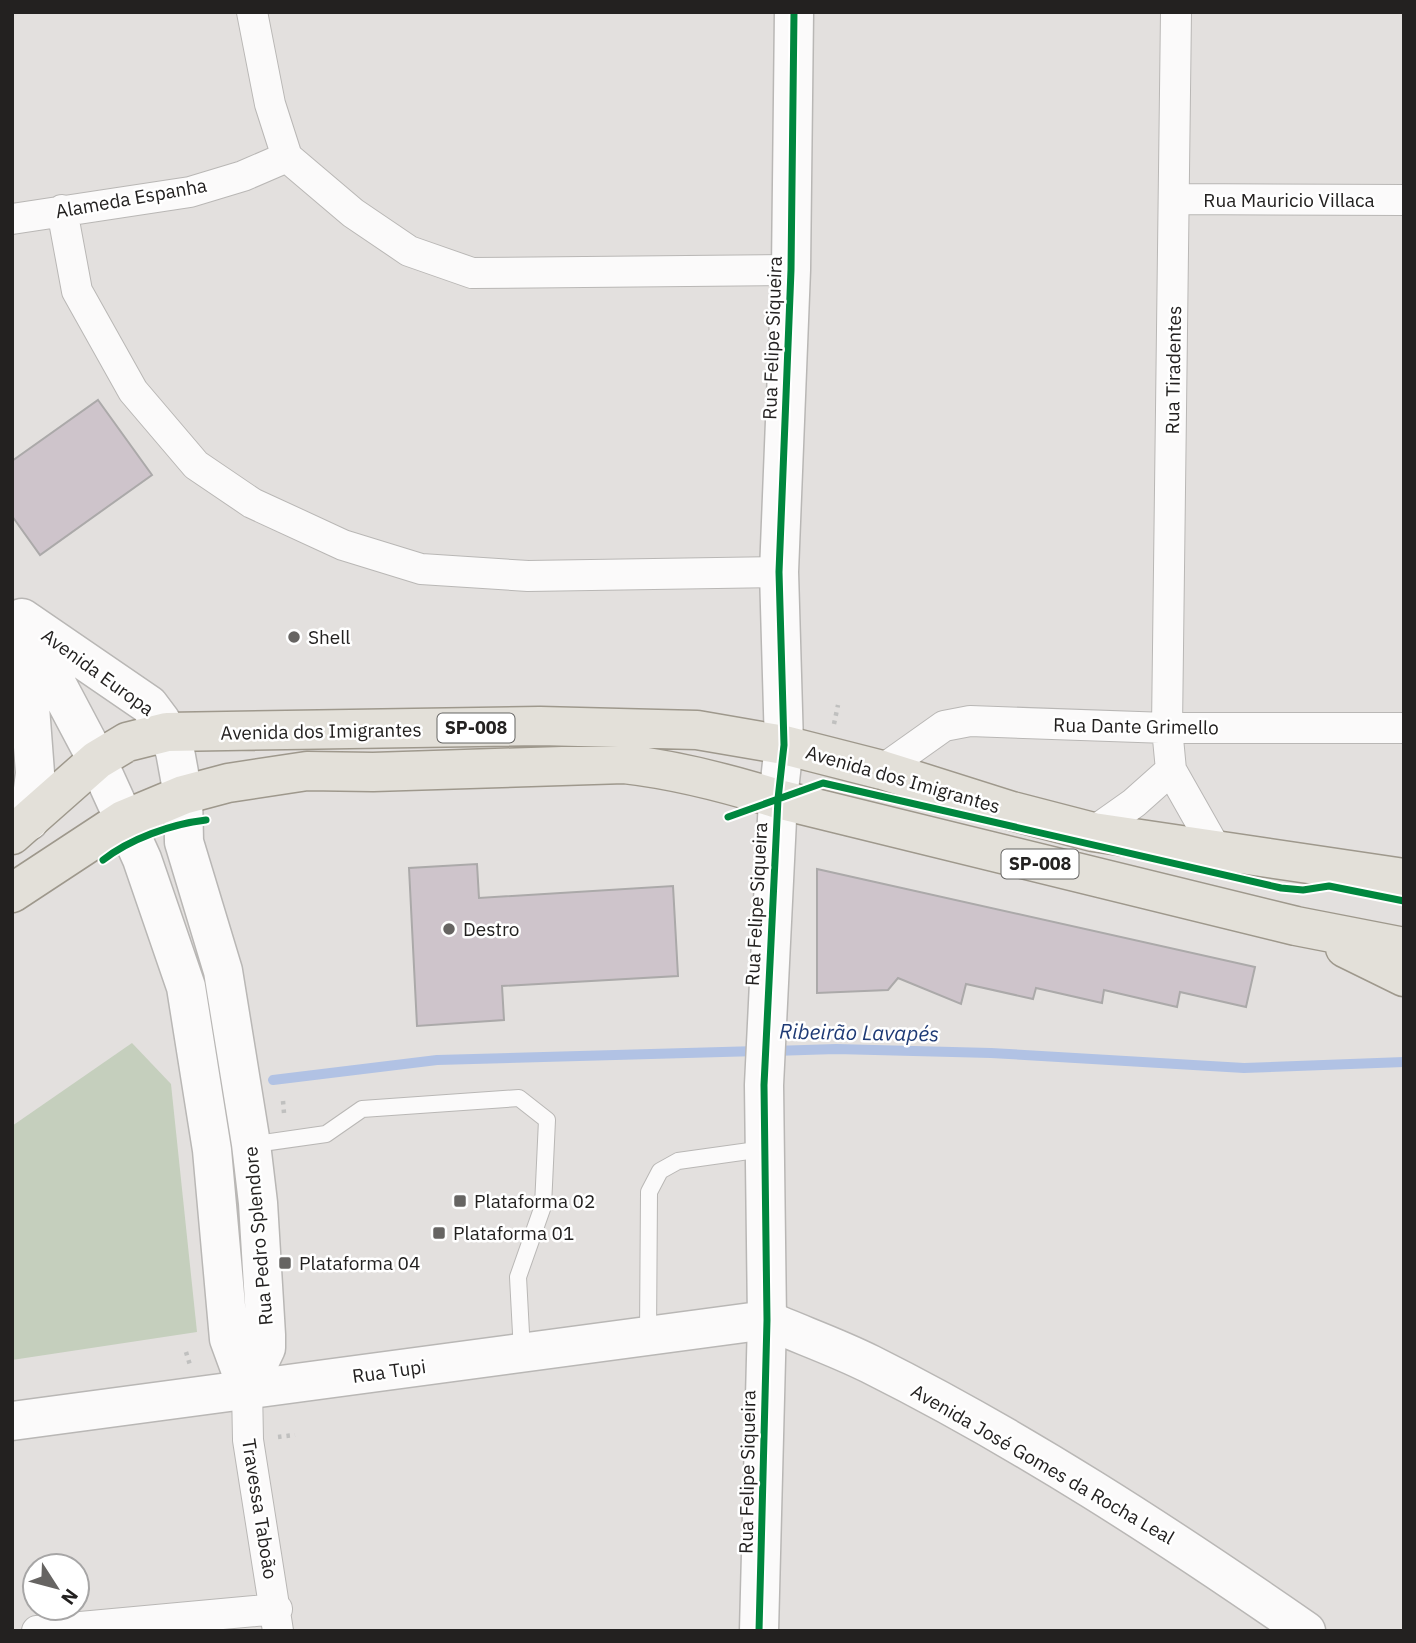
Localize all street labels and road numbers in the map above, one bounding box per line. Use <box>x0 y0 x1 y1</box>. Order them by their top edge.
street label: Alameda Espanha <box>53 173 209 223</box>
street label: Rua Mauricio Villaca <box>1203 188 1375 212</box>
street label: Rua Felipe Siqueira <box>757 256 787 420</box>
street label: Rua Tiradentes <box>1160 305 1186 435</box>
street label: Avenida Europa <box>37 623 159 721</box>
street label: Rua Dante Grimello <box>1053 713 1219 739</box>
road number: SP-008 <box>438 714 514 742</box>
street label: Avenida dos Imigrantes <box>220 717 422 745</box>
street label: Avenida dos Imigrantes <box>803 740 1003 818</box>
street label: Rua Felipe Siqueira <box>740 822 772 986</box>
road number: SP-008 <box>1002 850 1078 878</box>
street label: Rua Pedro Splendore <box>238 1145 278 1327</box>
street label: Rua Tupi <box>351 1354 427 1388</box>
street label: Avenida José Gomes da Rocha Leal <box>907 1379 1179 1549</box>
street label: Rua Felipe Siqueira <box>734 1390 760 1554</box>
street label: Travessa Taboão <box>237 1437 283 1581</box>

